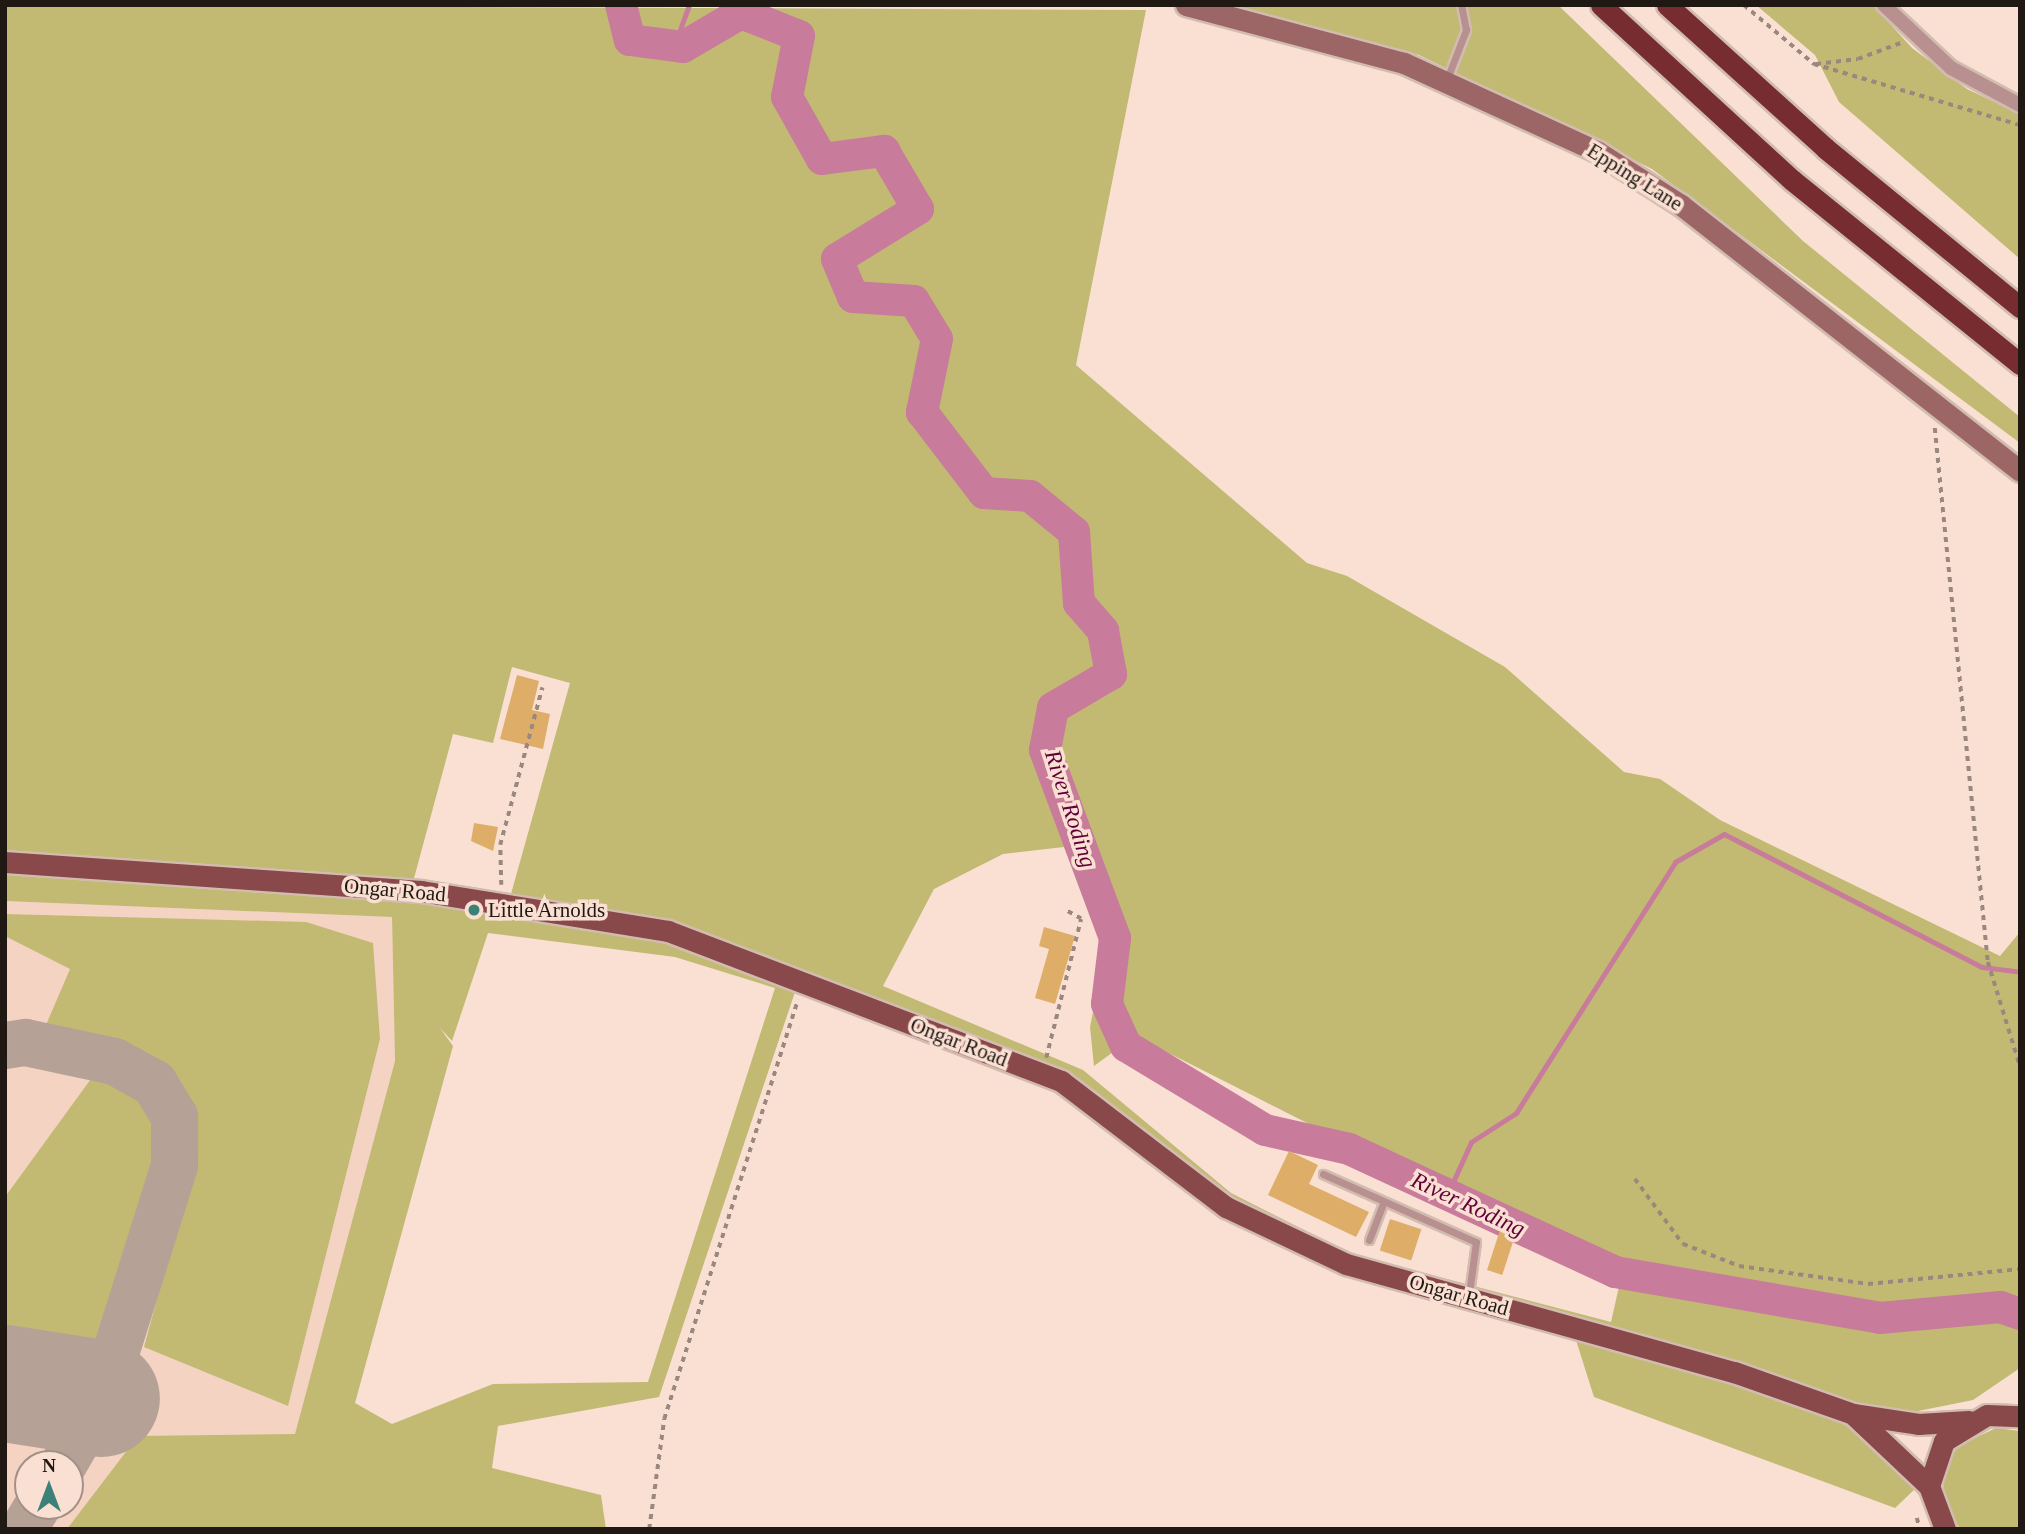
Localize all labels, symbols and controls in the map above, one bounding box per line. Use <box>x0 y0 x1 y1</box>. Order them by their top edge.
street label: Epping Lane <box>1583 138 1687 216</box>
water label: River Roding <box>1038 747 1102 871</box>
street label: Ongar Road <box>343 873 447 907</box>
place label: Little Arnolds <box>488 897 606 923</box>
marker: Little Arnolds <box>466 902 482 918</box>
street label: Ongar Road <box>907 1012 1011 1072</box>
water label: River Roding <box>1407 1167 1529 1243</box>
street label: Ongar Road <box>1406 1269 1512 1321</box>
north arrow <box>14 1450 84 1520</box>
text: N <box>42 1455 56 1476</box>

